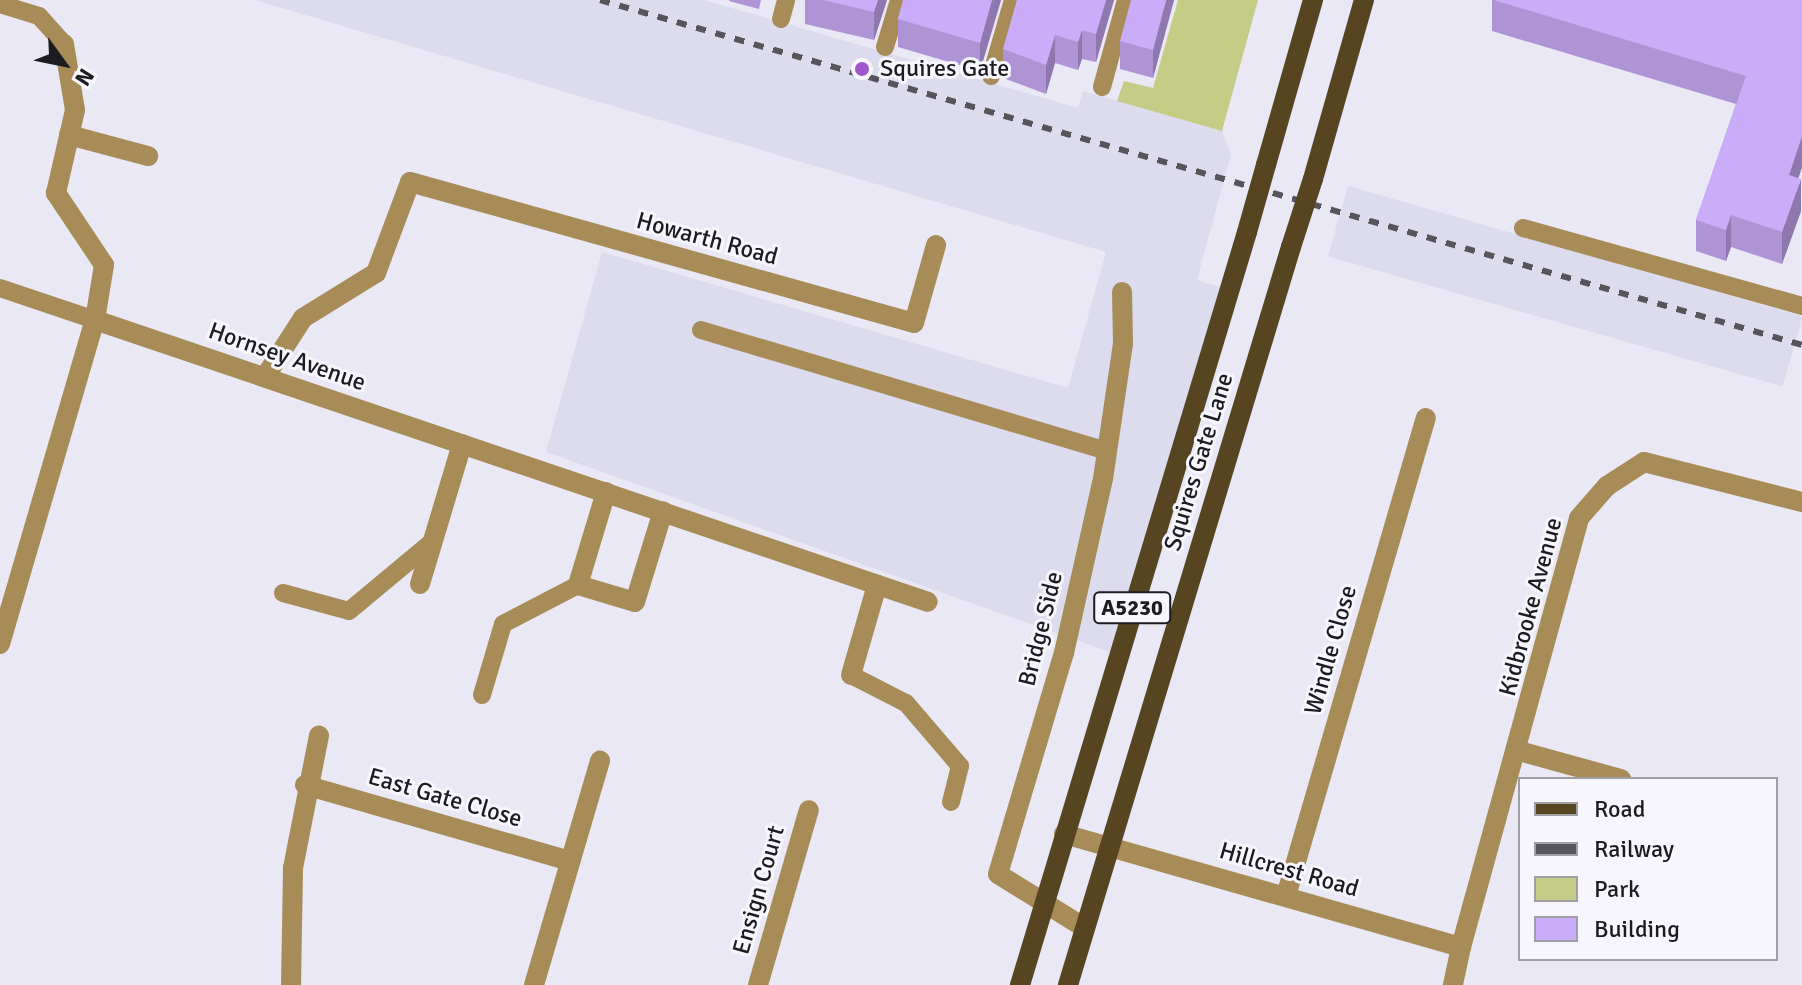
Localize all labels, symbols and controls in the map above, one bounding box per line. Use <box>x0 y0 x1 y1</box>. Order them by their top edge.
north arrow <box>24 24 104 104</box>
place label: Squires Gate <box>880 55 1009 83</box>
marker: Squires Gate <box>851 58 873 80</box>
text: N <box>69 64 100 91</box>
street label: Howarth Road <box>633 206 781 272</box>
street label: Hornsey Avenue <box>205 317 369 397</box>
street label: Squires Gate Lane <box>1158 370 1240 554</box>
street label: Kidbrooke Avenue <box>1493 515 1569 699</box>
street label: Bridge Side <box>1013 569 1069 689</box>
street label: Windle Close <box>1299 582 1363 718</box>
road number: A5230 <box>1092 590 1172 626</box>
street label: East Gate Close <box>365 762 525 834</box>
legend <box>1518 777 1778 961</box>
text: Road <box>1594 794 1645 824</box>
street label: Ensign Court <box>727 822 791 958</box>
text: Railway <box>1594 834 1674 864</box>
street label: Hillcrest Road <box>1216 836 1362 904</box>
text: Park <box>1594 874 1640 904</box>
text: Building <box>1594 914 1680 944</box>

